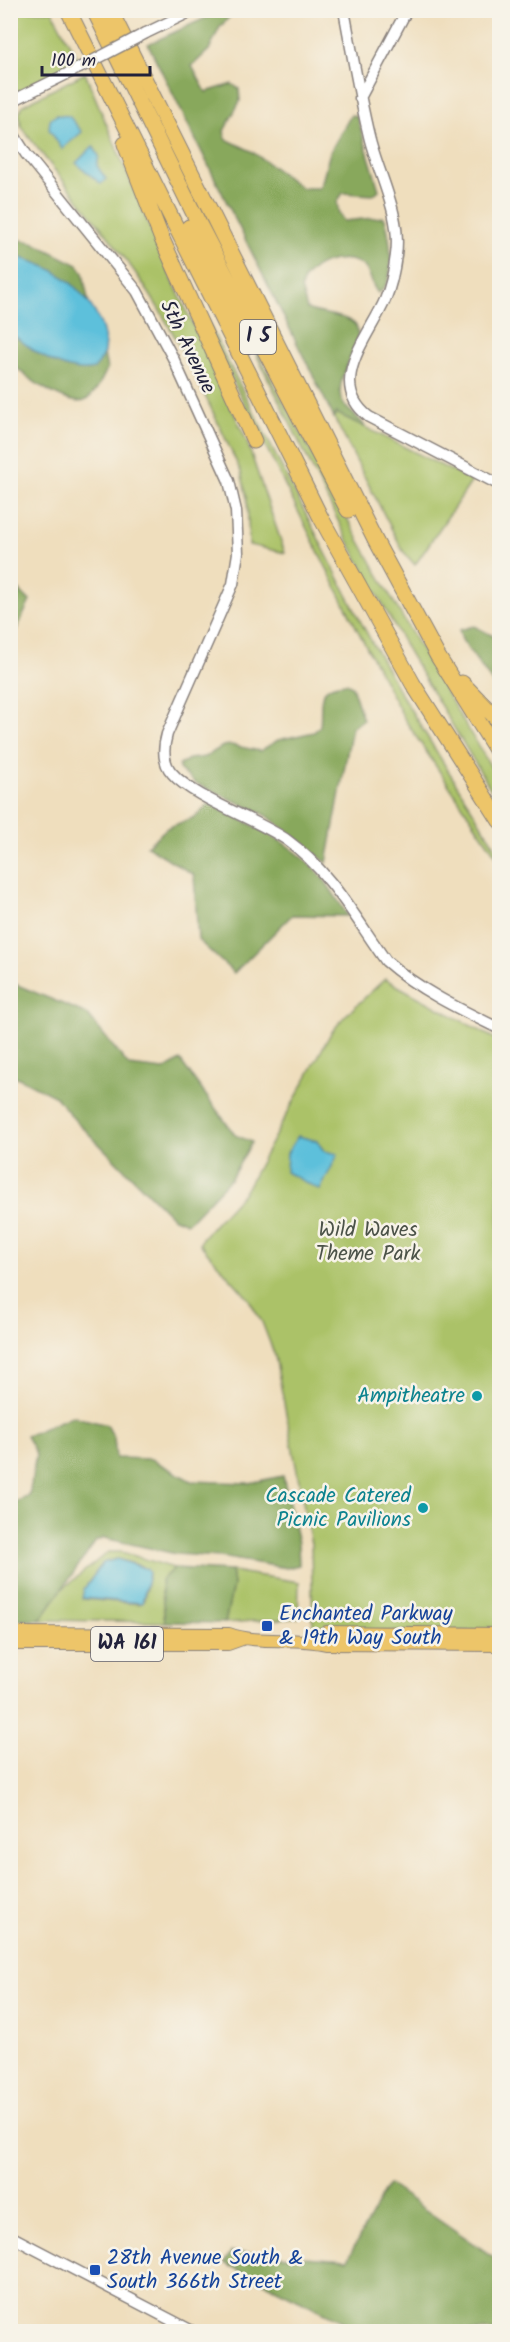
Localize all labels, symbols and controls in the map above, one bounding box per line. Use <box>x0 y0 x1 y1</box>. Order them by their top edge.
scale bar <box>42 39 150 77</box>
text: 100 m <box>51 47 96 76</box>
street label: 5th Avenue <box>150 294 224 400</box>
road number: I 5 <box>240 320 276 354</box>
park label: Wild Waves Theme Park <box>316 1214 420 1271</box>
place label: Ampitheatre <box>357 1380 466 1413</box>
marker: Ampitheatre <box>470 1389 484 1403</box>
place label: Cascade Catered Picnic Pavilions <box>265 1480 412 1537</box>
marker: Cascade Catered Picnic Pavilions <box>416 1501 430 1515</box>
place label: Enchanted Parkway & 19th Way South <box>279 1598 453 1655</box>
marker: Enchanted Parkway & 19th Way South <box>260 1619 274 1633</box>
road number: WA 161 <box>91 1627 163 1661</box>
place label: 28th Avenue South & South 366th Street <box>107 2242 303 2299</box>
marker: 28th Avenue South & South 366th Street <box>88 2263 102 2277</box>

